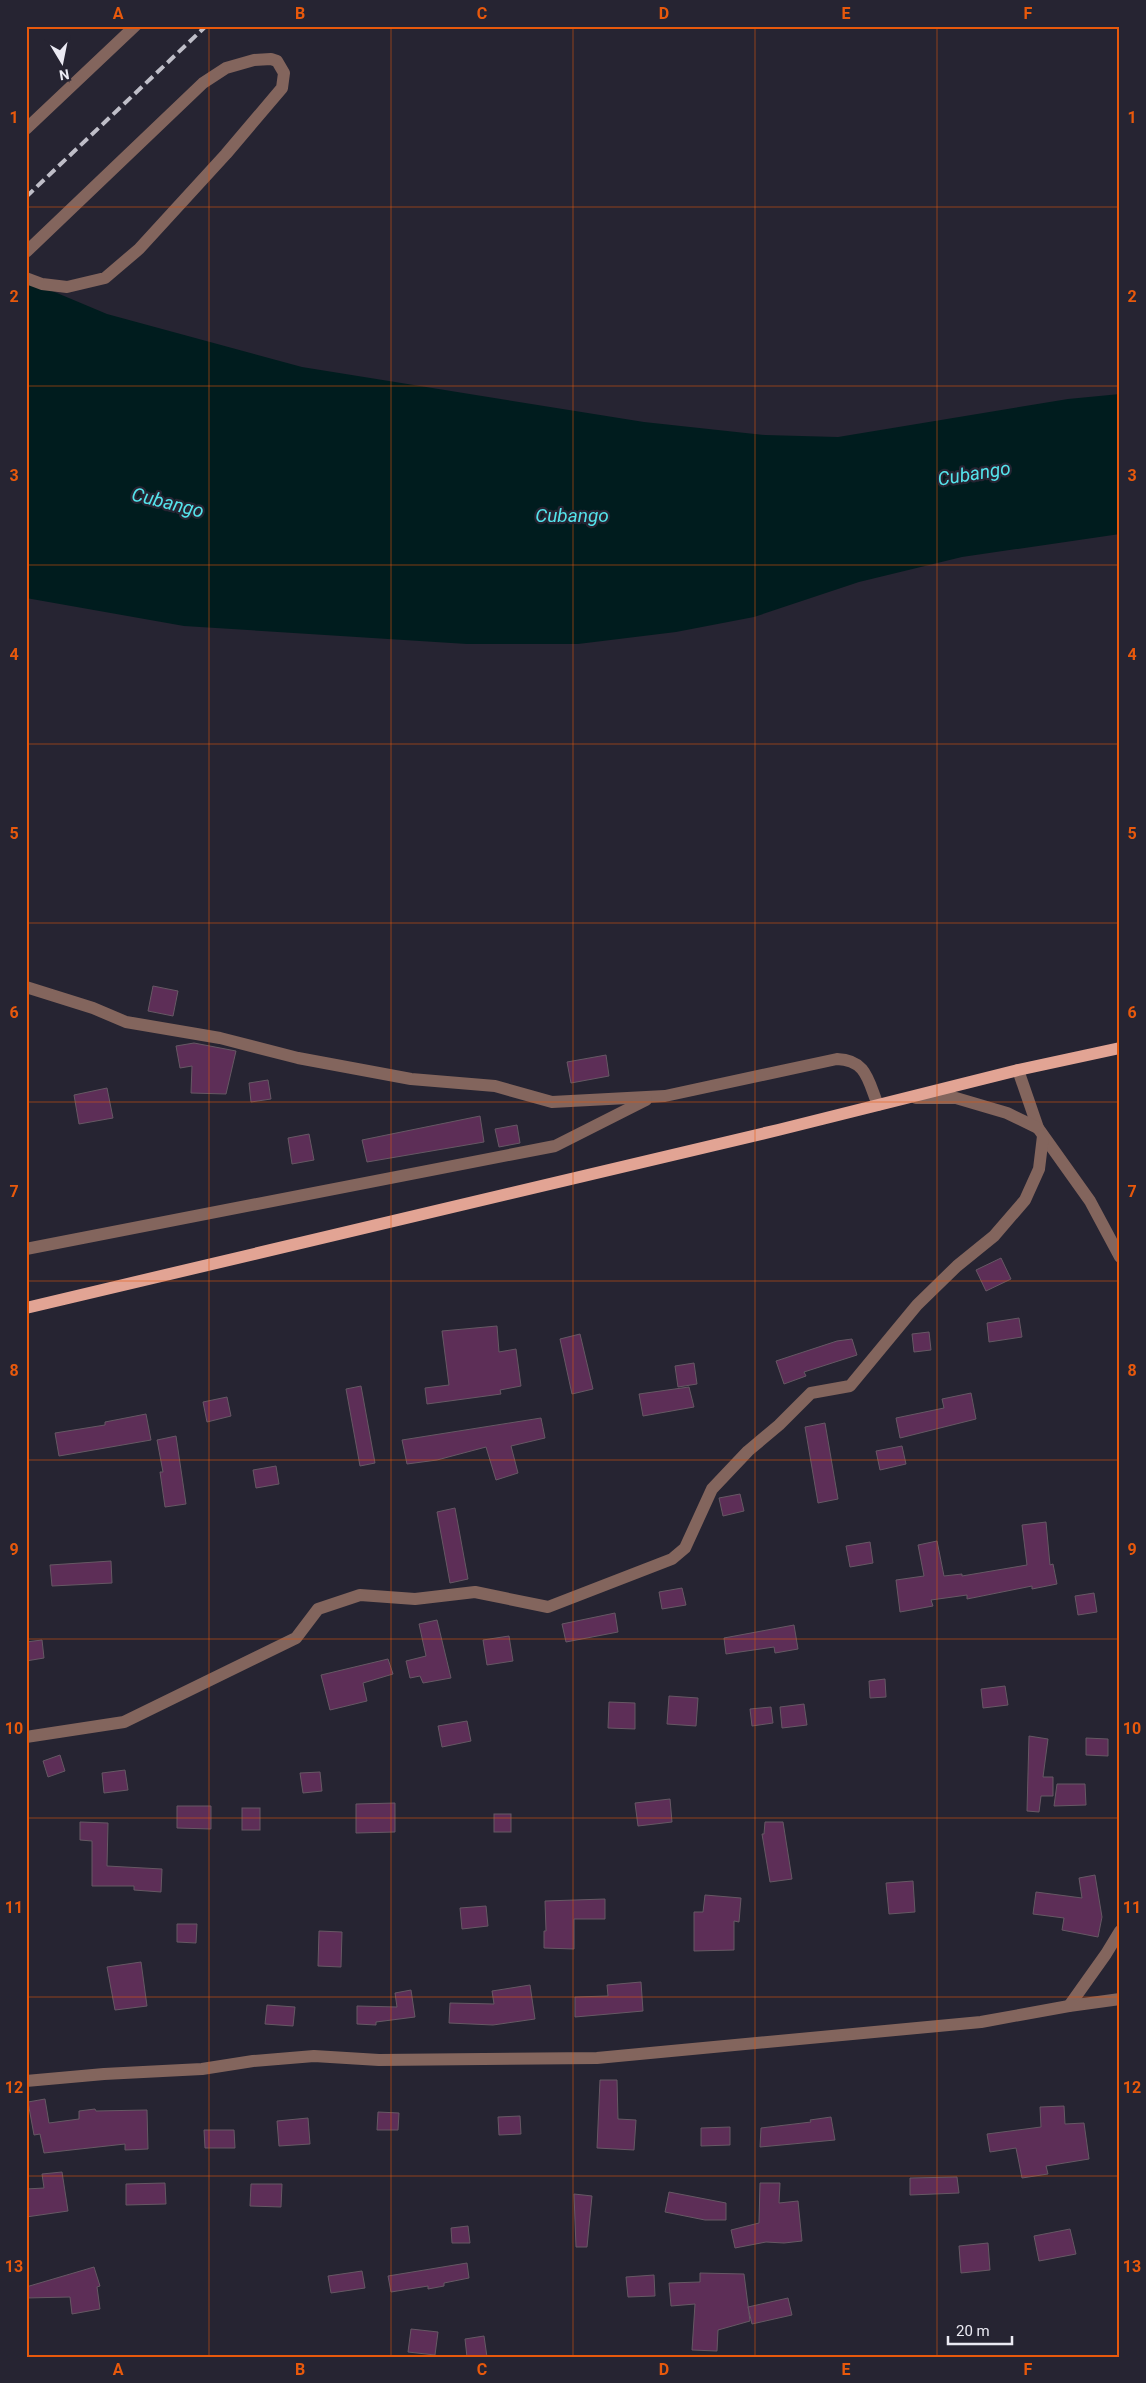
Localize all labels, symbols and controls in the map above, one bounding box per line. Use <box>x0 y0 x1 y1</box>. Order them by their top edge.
text: A <box>113 4 124 23</box>
text: B <box>295 4 305 23</box>
text: C <box>477 4 487 23</box>
text: D <box>659 4 669 23</box>
text: E <box>842 4 851 23</box>
text: F <box>1024 4 1033 23</box>
north arrow <box>38 38 88 88</box>
text: N <box>58 66 71 84</box>
text: 1 <box>9 108 19 127</box>
text: 1 <box>1127 108 1137 127</box>
text: 2 <box>9 287 19 306</box>
text: 2 <box>1127 287 1137 306</box>
water label: Cubango <box>936 456 1012 491</box>
text: 3 <box>9 466 19 485</box>
text: 3 <box>1127 466 1137 485</box>
water label: Cubango <box>129 482 206 523</box>
water label: Cubango <box>535 504 609 527</box>
text: 4 <box>9 645 19 664</box>
text: 4 <box>1127 645 1137 664</box>
text: 5 <box>9 824 19 843</box>
text: 5 <box>1127 824 1137 843</box>
text: 6 <box>9 1003 19 1022</box>
text: 6 <box>1127 1003 1137 1022</box>
text: 7 <box>9 1182 19 1201</box>
text: 7 <box>1127 1182 1137 1201</box>
text: 8 <box>9 1361 19 1380</box>
text: 8 <box>1127 1361 1137 1380</box>
text: 9 <box>9 1540 19 1559</box>
text: 9 <box>1127 1540 1137 1559</box>
text: 10 <box>5 1719 23 1738</box>
text: 10 <box>1123 1719 1141 1738</box>
text: 11 <box>5 1898 23 1917</box>
text: 11 <box>1123 1898 1141 1917</box>
text: 12 <box>5 2078 23 2097</box>
text: 12 <box>1123 2078 1141 2097</box>
text: 13 <box>5 2257 23 2276</box>
text: 13 <box>1123 2257 1141 2276</box>
scale bar <box>948 2313 1012 2345</box>
text: 20 m <box>956 2322 990 2340</box>
text: A <box>113 2360 124 2379</box>
text: B <box>295 2360 305 2379</box>
text: C <box>477 2360 487 2379</box>
text: D <box>659 2360 669 2379</box>
text: E <box>842 2360 851 2379</box>
text: F <box>1024 2360 1033 2379</box>

